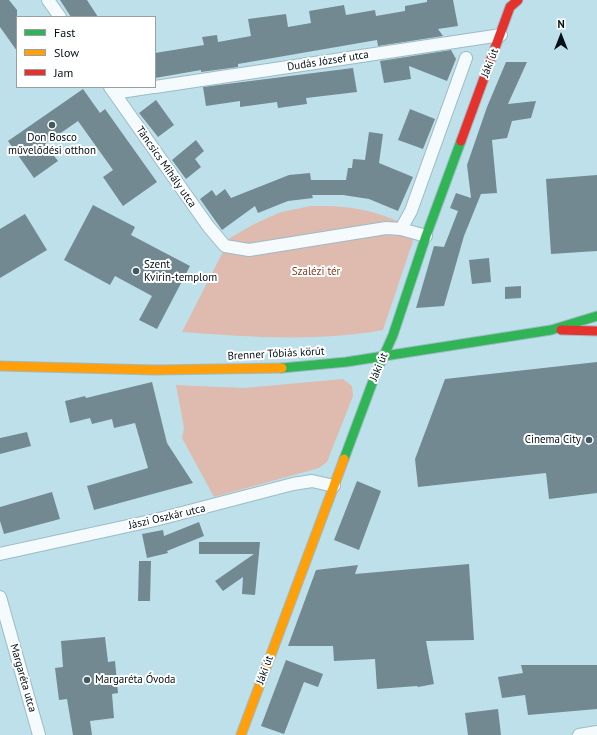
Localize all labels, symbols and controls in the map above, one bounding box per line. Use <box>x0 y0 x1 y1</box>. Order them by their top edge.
legend <box>16 16 156 88</box>
north arrow <box>541 16 581 56</box>
text: N <box>557 17 565 31</box>
text: Fast <box>54 25 75 40</box>
text: Slow <box>54 45 79 60</box>
street label: Jáki út <box>479 47 501 79</box>
street label: Dudás József utca <box>286 48 370 74</box>
text: Jam <box>54 65 73 80</box>
marker: Don Bosco művelődési otthon <box>47 120 57 130</box>
street label: Táncsics Mihály utca <box>133 124 199 210</box>
place label: Don Bosco művelődési otthon <box>8 131 96 157</box>
place label: Szent Kvirin-templom <box>144 258 217 284</box>
park label: Szalézi tér <box>292 265 340 279</box>
marker: Szent Kvirin-templom <box>131 266 141 276</box>
street label: Brenner Tóbiás körút <box>227 345 325 363</box>
street label: Jáki út <box>367 351 391 383</box>
place label: Cinema City <box>525 433 581 447</box>
marker: Cinema City <box>584 435 594 445</box>
street label: Jászi Oszkár utca <box>127 502 207 532</box>
street label: Margaréta utca <box>7 642 39 714</box>
street label: Jáki út <box>254 654 276 686</box>
place label: Margaréta Óvoda <box>95 673 176 687</box>
marker: Margaréta Óvoda <box>82 675 92 685</box>

